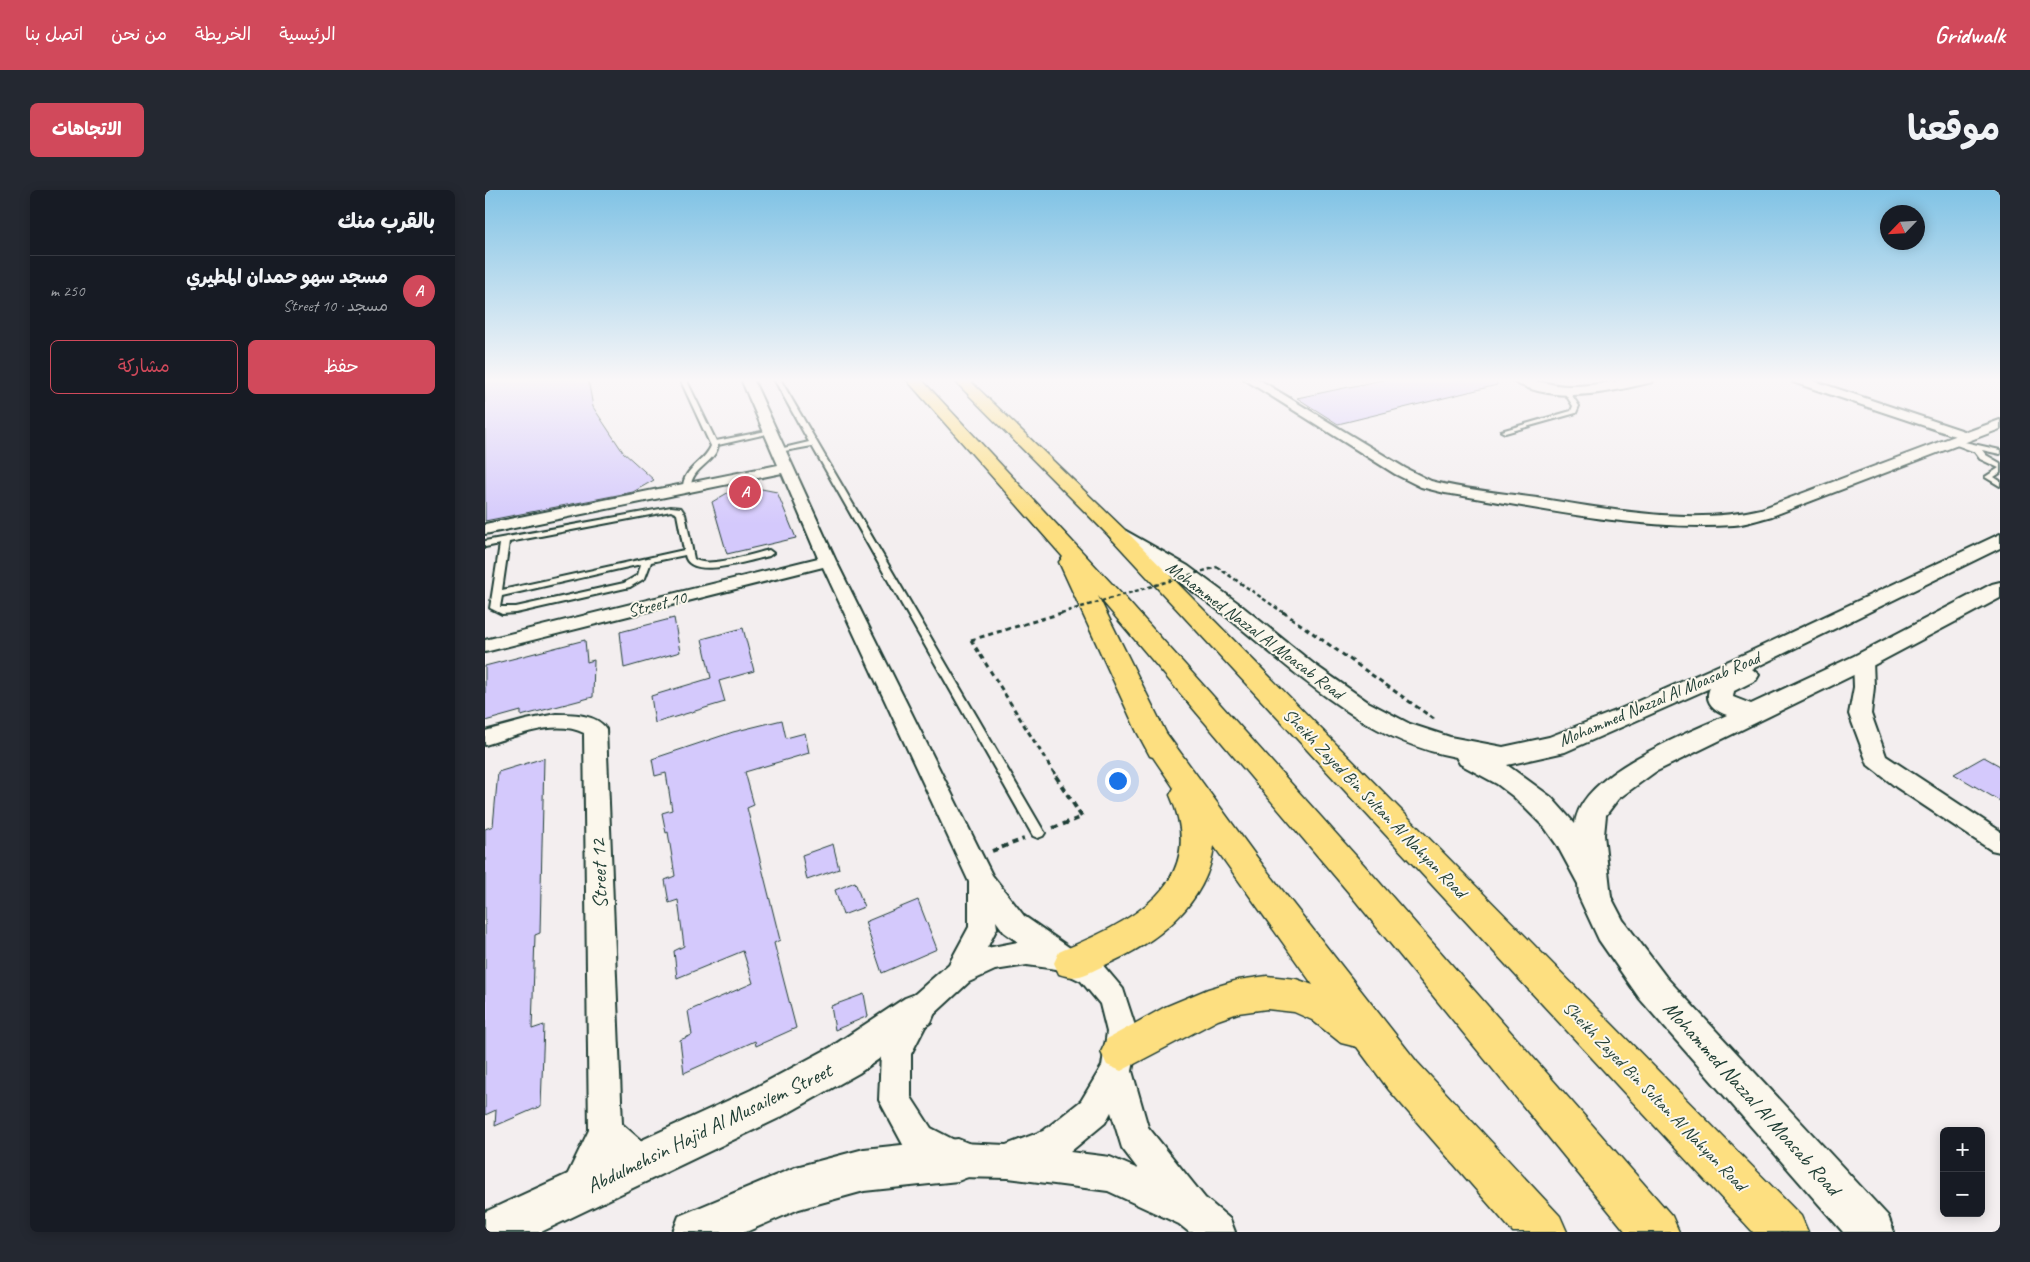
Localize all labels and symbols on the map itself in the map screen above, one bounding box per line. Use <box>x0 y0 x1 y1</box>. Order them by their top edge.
north arrow <box>1880 205 1925 250</box>
pin: A <box>729 473 761 511</box>
street label: Mohammed Nazzal Al Moasab Road <box>1162 556 1350 706</box>
street label: Street 10 <box>625 586 690 622</box>
street label: Mohammed Nazzal Al Moasab Road <box>1555 645 1766 751</box>
street label: Sheikh Zayed Bin Sultan Al Nahyan Road <box>1279 704 1474 904</box>
your location <box>1105 768 1131 794</box>
street label: Street 12 <box>585 837 613 909</box>
street label: Mohammed Nazzal Al Moasab Road <box>1658 995 1849 1203</box>
street label: Sheikh Zayed Bin Sultan Al Nahyan Road <box>1559 997 1754 1197</box>
street label: Abdulmehsin Hajid Al Musailem Street <box>582 1056 838 1199</box>

